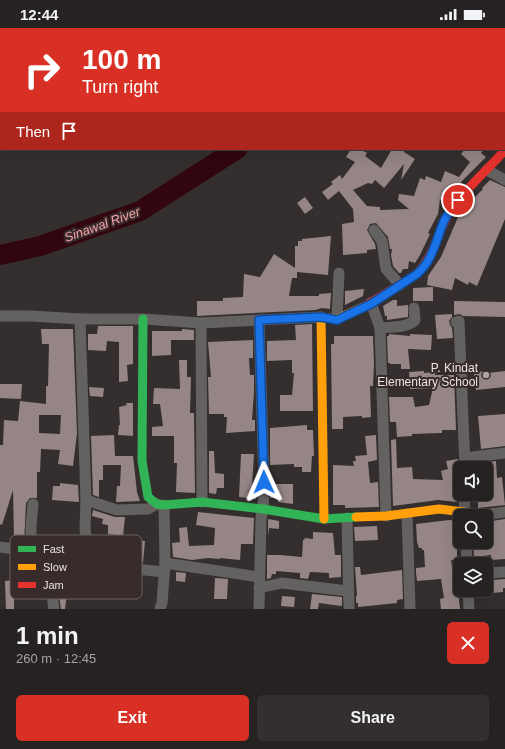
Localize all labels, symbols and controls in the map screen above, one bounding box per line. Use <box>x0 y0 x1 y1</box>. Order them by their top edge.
text: 12:44 <box>20 6 58 23</box>
icon: right <box>16 44 68 96</box>
text: 100 m <box>82 44 161 75</box>
text: Turn right <box>82 77 158 97</box>
icon: arrive <box>58 120 80 142</box>
text: Then <box>16 123 50 140</box>
pin <box>441 183 475 217</box>
icon: arrive <box>447 189 469 211</box>
water label: Sinawal River <box>62 204 143 245</box>
place label: P. Kindat Elementary School <box>377 361 479 389</box>
marker: P. Kindat Elementary School <box>481 370 491 380</box>
position arrow <box>243 461 285 503</box>
map controls <box>453 461 493 597</box>
button: sound <box>453 461 493 501</box>
button: search <box>453 509 493 549</box>
legend <box>10 535 142 599</box>
text: Fast <box>43 543 64 555</box>
button: layers <box>453 557 493 597</box>
text: Slow <box>43 561 67 573</box>
text: Jam <box>43 579 64 591</box>
text: 1 min <box>16 622 79 649</box>
button: close <box>447 622 489 664</box>
text: 260 m · 12:45 <box>16 651 96 666</box>
button: Exit <box>16 695 249 741</box>
button: Share <box>257 695 489 741</box>

